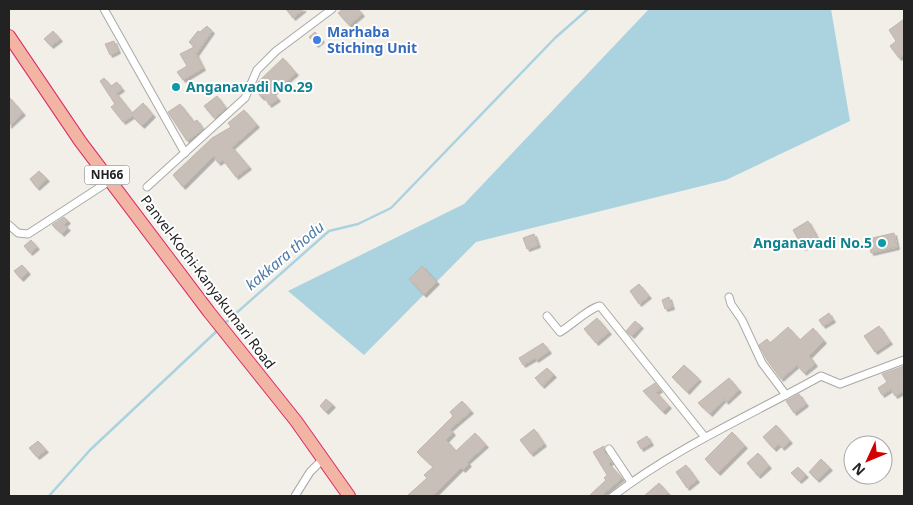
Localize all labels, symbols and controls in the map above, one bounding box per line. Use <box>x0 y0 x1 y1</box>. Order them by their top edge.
place label: Marhaba Stiching Unit <box>327 22 417 57</box>
marker: Marhaba Stiching Unit <box>311 34 323 46</box>
place label: Anganavadi No.29 <box>186 77 313 96</box>
marker: Anganavadi No.29 <box>170 81 182 93</box>
road number: NH66 <box>84 166 130 184</box>
street label: Panvel-Kochi-Kanyakumari Road <box>137 191 280 372</box>
water label: kakkara thodu <box>241 216 328 294</box>
place label: Anganavadi No.5 <box>753 233 872 252</box>
marker: Anganavadi No.5 <box>876 237 888 249</box>
north arrow <box>843 435 893 485</box>
text: N <box>847 459 869 480</box>

